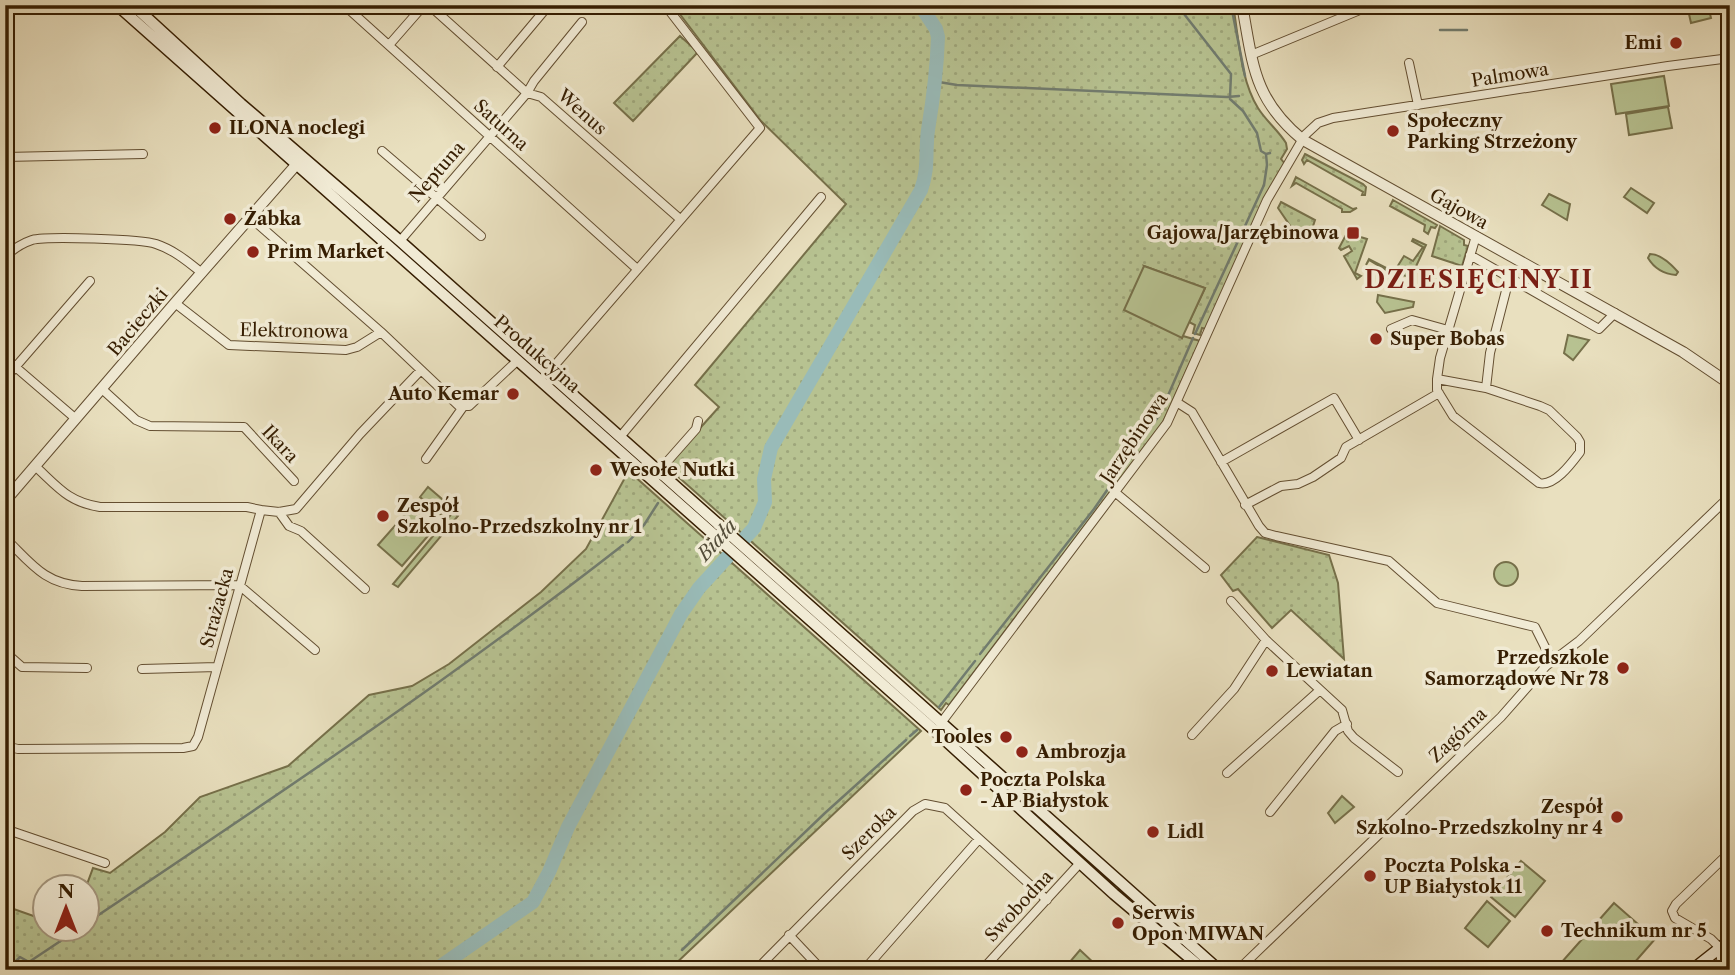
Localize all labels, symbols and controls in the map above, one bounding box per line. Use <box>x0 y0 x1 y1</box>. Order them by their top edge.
place label: Emi <box>1625 32 1663 54</box>
marker: Emi <box>1668 35 1684 51</box>
street label: Palmowa <box>1470 58 1551 92</box>
street label: Wenus <box>552 84 611 140</box>
street label: Saturna <box>469 95 533 156</box>
place label: Społeczny Parking Strzeżony <box>1407 110 1578 153</box>
place label: ILONA noclegi <box>229 117 366 139</box>
marker: ILONA noclegi <box>207 120 223 136</box>
marker: Społeczny Parking Strzeżony <box>1385 123 1401 139</box>
street label: Neptuna <box>404 137 470 207</box>
street label: Gajowa <box>1426 184 1493 234</box>
place label: Żabka <box>244 207 302 230</box>
marker: Żabka <box>222 211 238 227</box>
place label: Gajowa/Jarzębinowa <box>1147 222 1340 244</box>
marker: Gajowa/Jarzębinowa <box>1345 225 1361 241</box>
place label: Prim Market <box>267 241 385 263</box>
marker: Prim Market <box>245 244 261 260</box>
district label: DZIESIĘCINY II <box>1364 265 1594 294</box>
street label: Bacieczki <box>103 283 173 360</box>
street label: Produkcyjna <box>489 311 585 398</box>
street label: Elektronowa <box>240 319 349 343</box>
place label: Super Bobas <box>1390 328 1505 350</box>
marker: Super Bobas <box>1368 331 1384 347</box>
place label: Auto Kemar <box>387 383 499 405</box>
marker: Auto Kemar <box>505 386 521 402</box>
street label: Jarzębinowa <box>1094 388 1173 490</box>
street label: Ikara <box>257 421 303 468</box>
place label: Wesołe Nutki <box>609 459 735 481</box>
marker: Wesołe Nutki <box>588 462 604 478</box>
place label: Zespół Szkolno-Przedszkolny nr 1 <box>397 495 642 538</box>
marker: Zespół Szkolno-Przedszkolny nr 1 <box>375 508 391 524</box>
water label: Biała <box>691 514 742 567</box>
street label: Strażacka <box>196 565 238 650</box>
place label: Przedszkole Samorządowe Nr 78 <box>1424 647 1609 690</box>
place label: Lewiatan <box>1286 660 1374 682</box>
marker: Przedszkole Samorządowe Nr 78 <box>1615 660 1631 676</box>
marker: Lewiatan <box>1264 663 1280 679</box>
street label: Zagórna <box>1425 703 1492 767</box>
place label: Tooles <box>931 726 992 748</box>
marker: Tooles <box>998 729 1014 745</box>
place label: Ambrozja <box>1035 741 1127 763</box>
marker: Ambrozja <box>1014 744 1030 760</box>
place label: Poczta Polska - AP Białystok <box>980 769 1110 812</box>
marker: Poczta Polska - AP Białystok <box>958 782 974 798</box>
place label: Zespół Szkolno-Przedszkolny nr 4 <box>1356 796 1604 839</box>
street label: Szeroka <box>837 801 901 865</box>
marker: Zespół Szkolno-Przedszkolny nr 4 <box>1609 809 1625 825</box>
place label: Lidl <box>1167 821 1204 843</box>
marker: Lidl <box>1145 824 1161 840</box>
place label: Poczta Polska - UP Białystok 11 <box>1384 855 1522 898</box>
street label: Swobodna <box>980 865 1058 946</box>
marker: Poczta Polska - UP Białystok 11 <box>1362 868 1378 884</box>
north arrow <box>32 874 102 944</box>
text: N <box>58 880 74 903</box>
place label: Serwis Opon MIWAN <box>1132 902 1265 945</box>
marker: Serwis Opon MIWAN <box>1110 915 1126 931</box>
place label: Technikum nr 5 <box>1561 920 1707 942</box>
marker: Technikum nr 5 <box>1539 923 1555 939</box>

